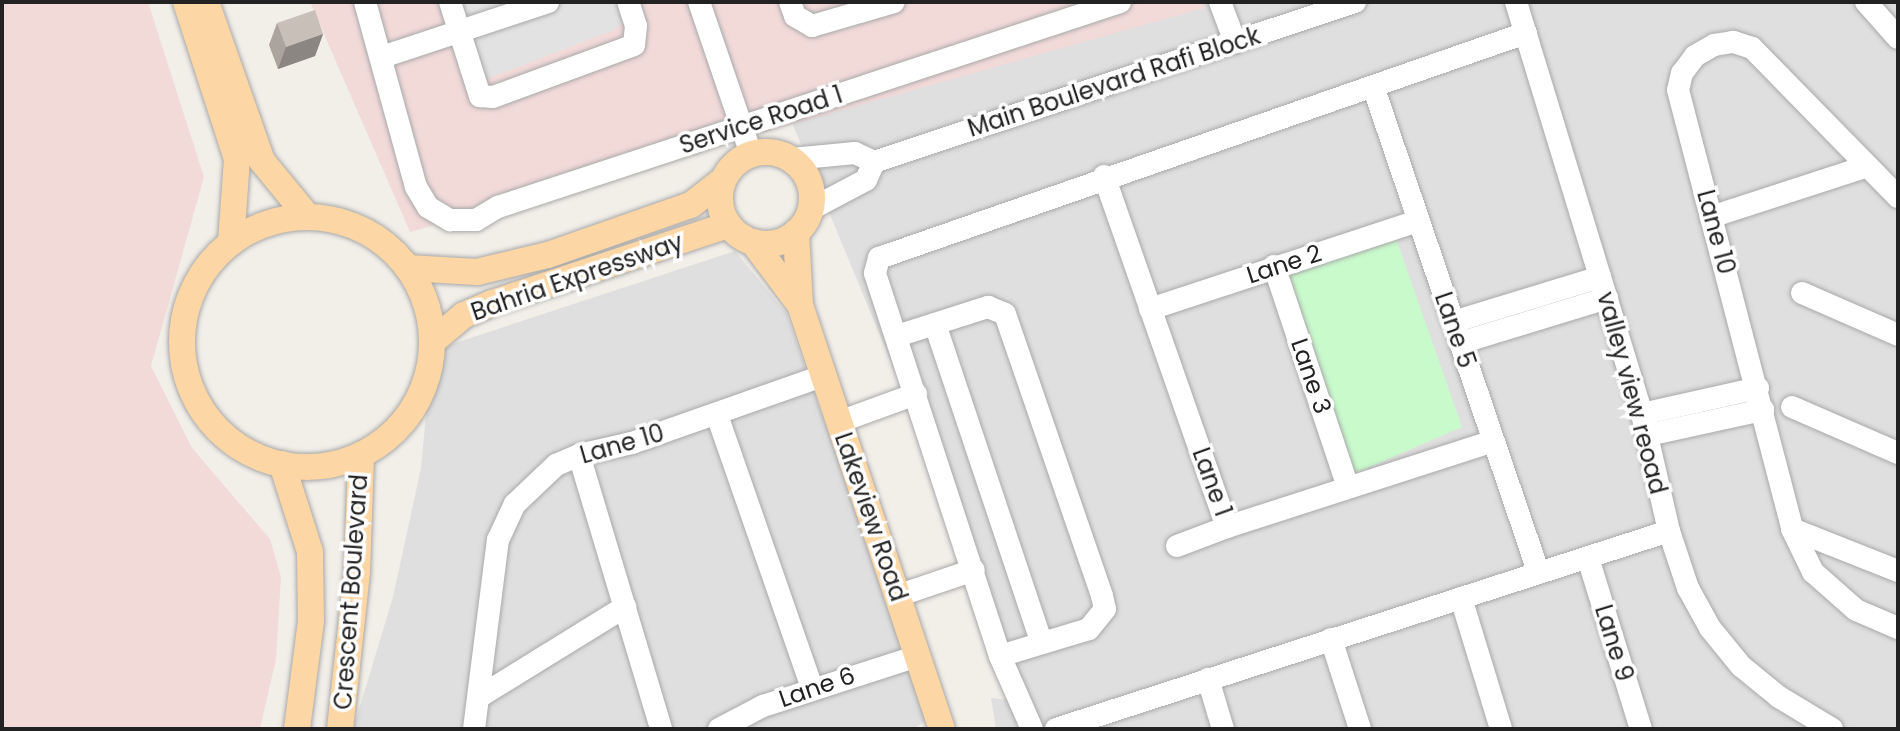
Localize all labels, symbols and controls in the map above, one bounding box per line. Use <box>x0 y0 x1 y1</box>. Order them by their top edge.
street label: Main Boulevard Rafi Block <box>964 21 1264 143</box>
street label: Service Road 1 <box>676 80 846 160</box>
street label: Lane 10 <box>1691 187 1741 277</box>
street label: Bahria Expressway <box>467 227 687 327</box>
street label: Lane 2 <box>1243 238 1325 290</box>
street label: Lane 5 <box>1429 288 1481 372</box>
street label: valley view reoad <box>1591 289 1673 497</box>
street label: Lane 3 <box>1285 335 1337 417</box>
street label: Lane 10 <box>577 418 667 470</box>
street label: Lakeview Road <box>829 429 913 605</box>
street label: Lane 1 <box>1186 444 1238 520</box>
street label: Crescent Boulevard <box>328 473 374 711</box>
street label: Lane 9 <box>1589 601 1639 685</box>
street label: Lane 6 <box>775 661 859 713</box>

